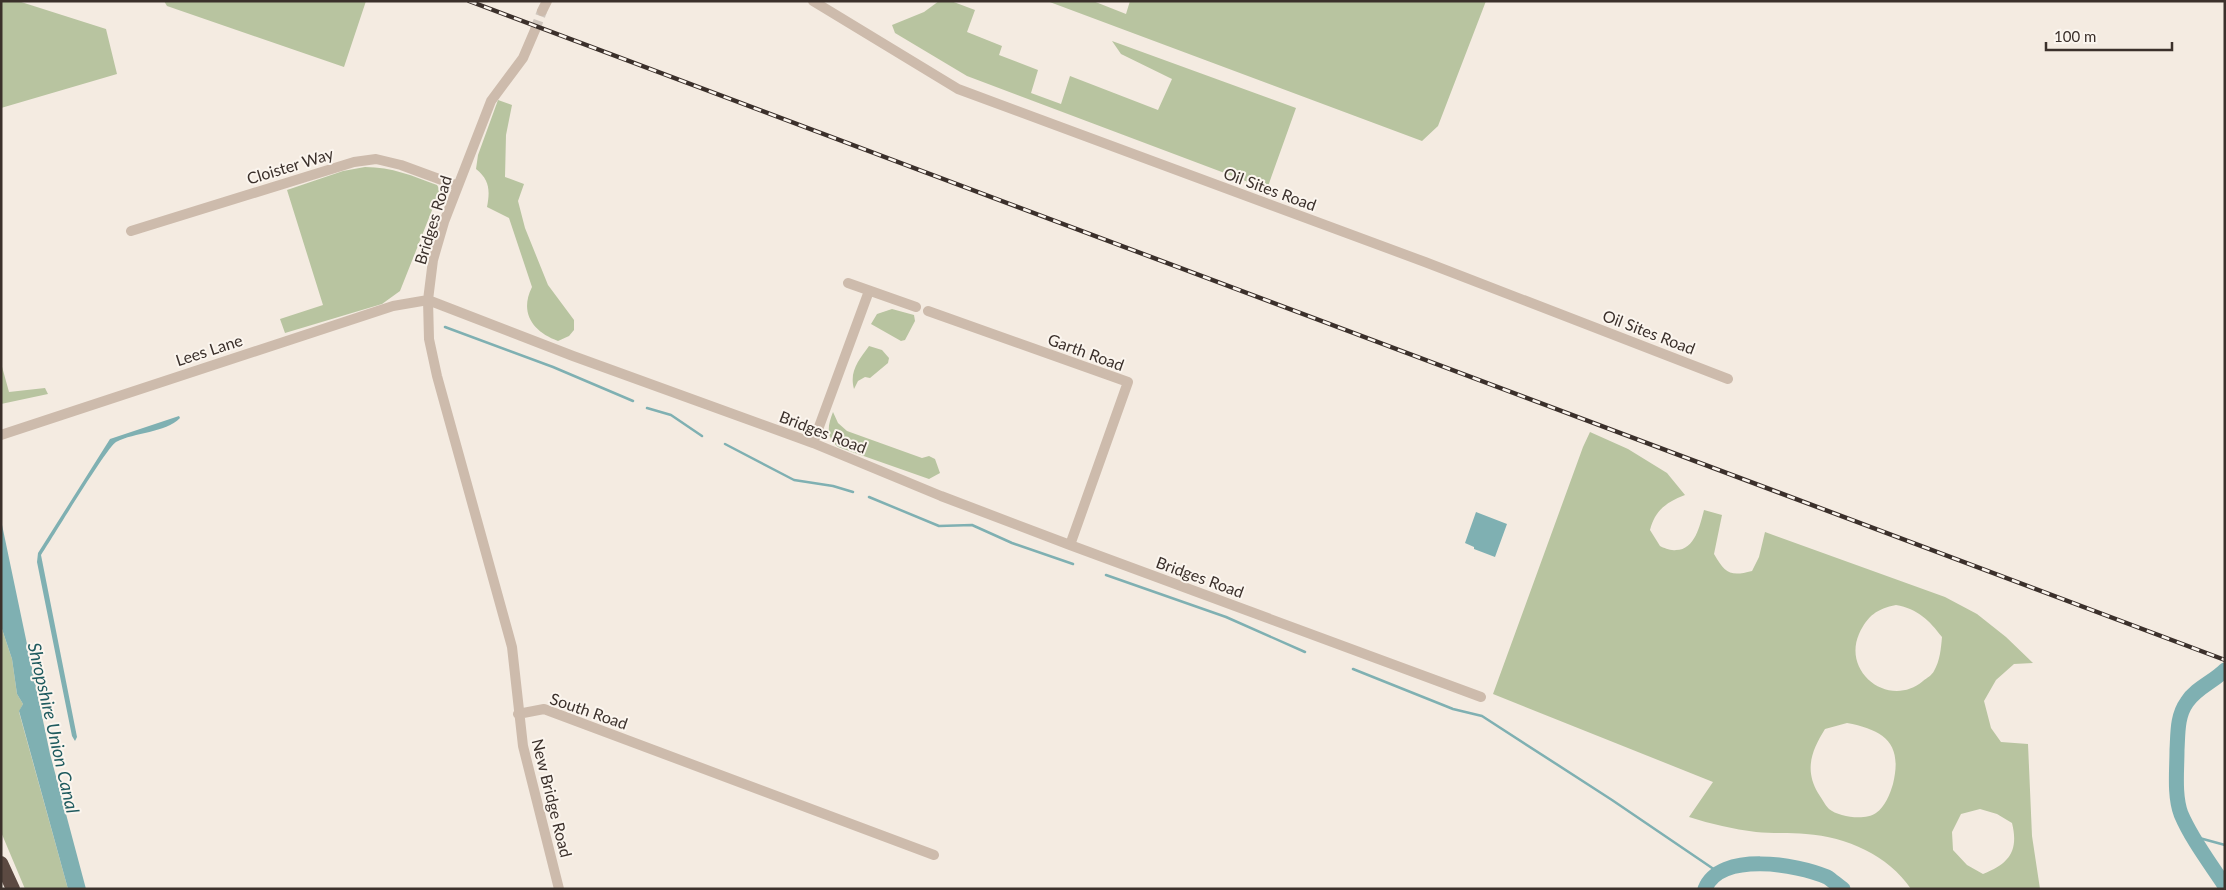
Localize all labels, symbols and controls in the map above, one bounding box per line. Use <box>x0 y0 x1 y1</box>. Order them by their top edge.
scale bar <box>2046 20 2172 52</box>
text: 100 m <box>2054 27 2096 45</box>
street label: Cloister Way <box>244 143 336 188</box>
street label: Oil Sites Road <box>1221 163 1319 214</box>
street label: Bridges Road <box>410 173 455 267</box>
street label: Oil Sites Road <box>1600 305 1698 358</box>
street label: Garth Road <box>1045 329 1127 374</box>
street label: Lees Lane <box>173 330 245 369</box>
street label: Bridges Road <box>777 406 870 457</box>
street label: Bridges Road <box>1154 552 1247 601</box>
water label: Shropshire Union Canal <box>24 640 84 815</box>
street label: South Road <box>548 688 630 733</box>
street label: New Bridge Road <box>529 737 576 859</box>

